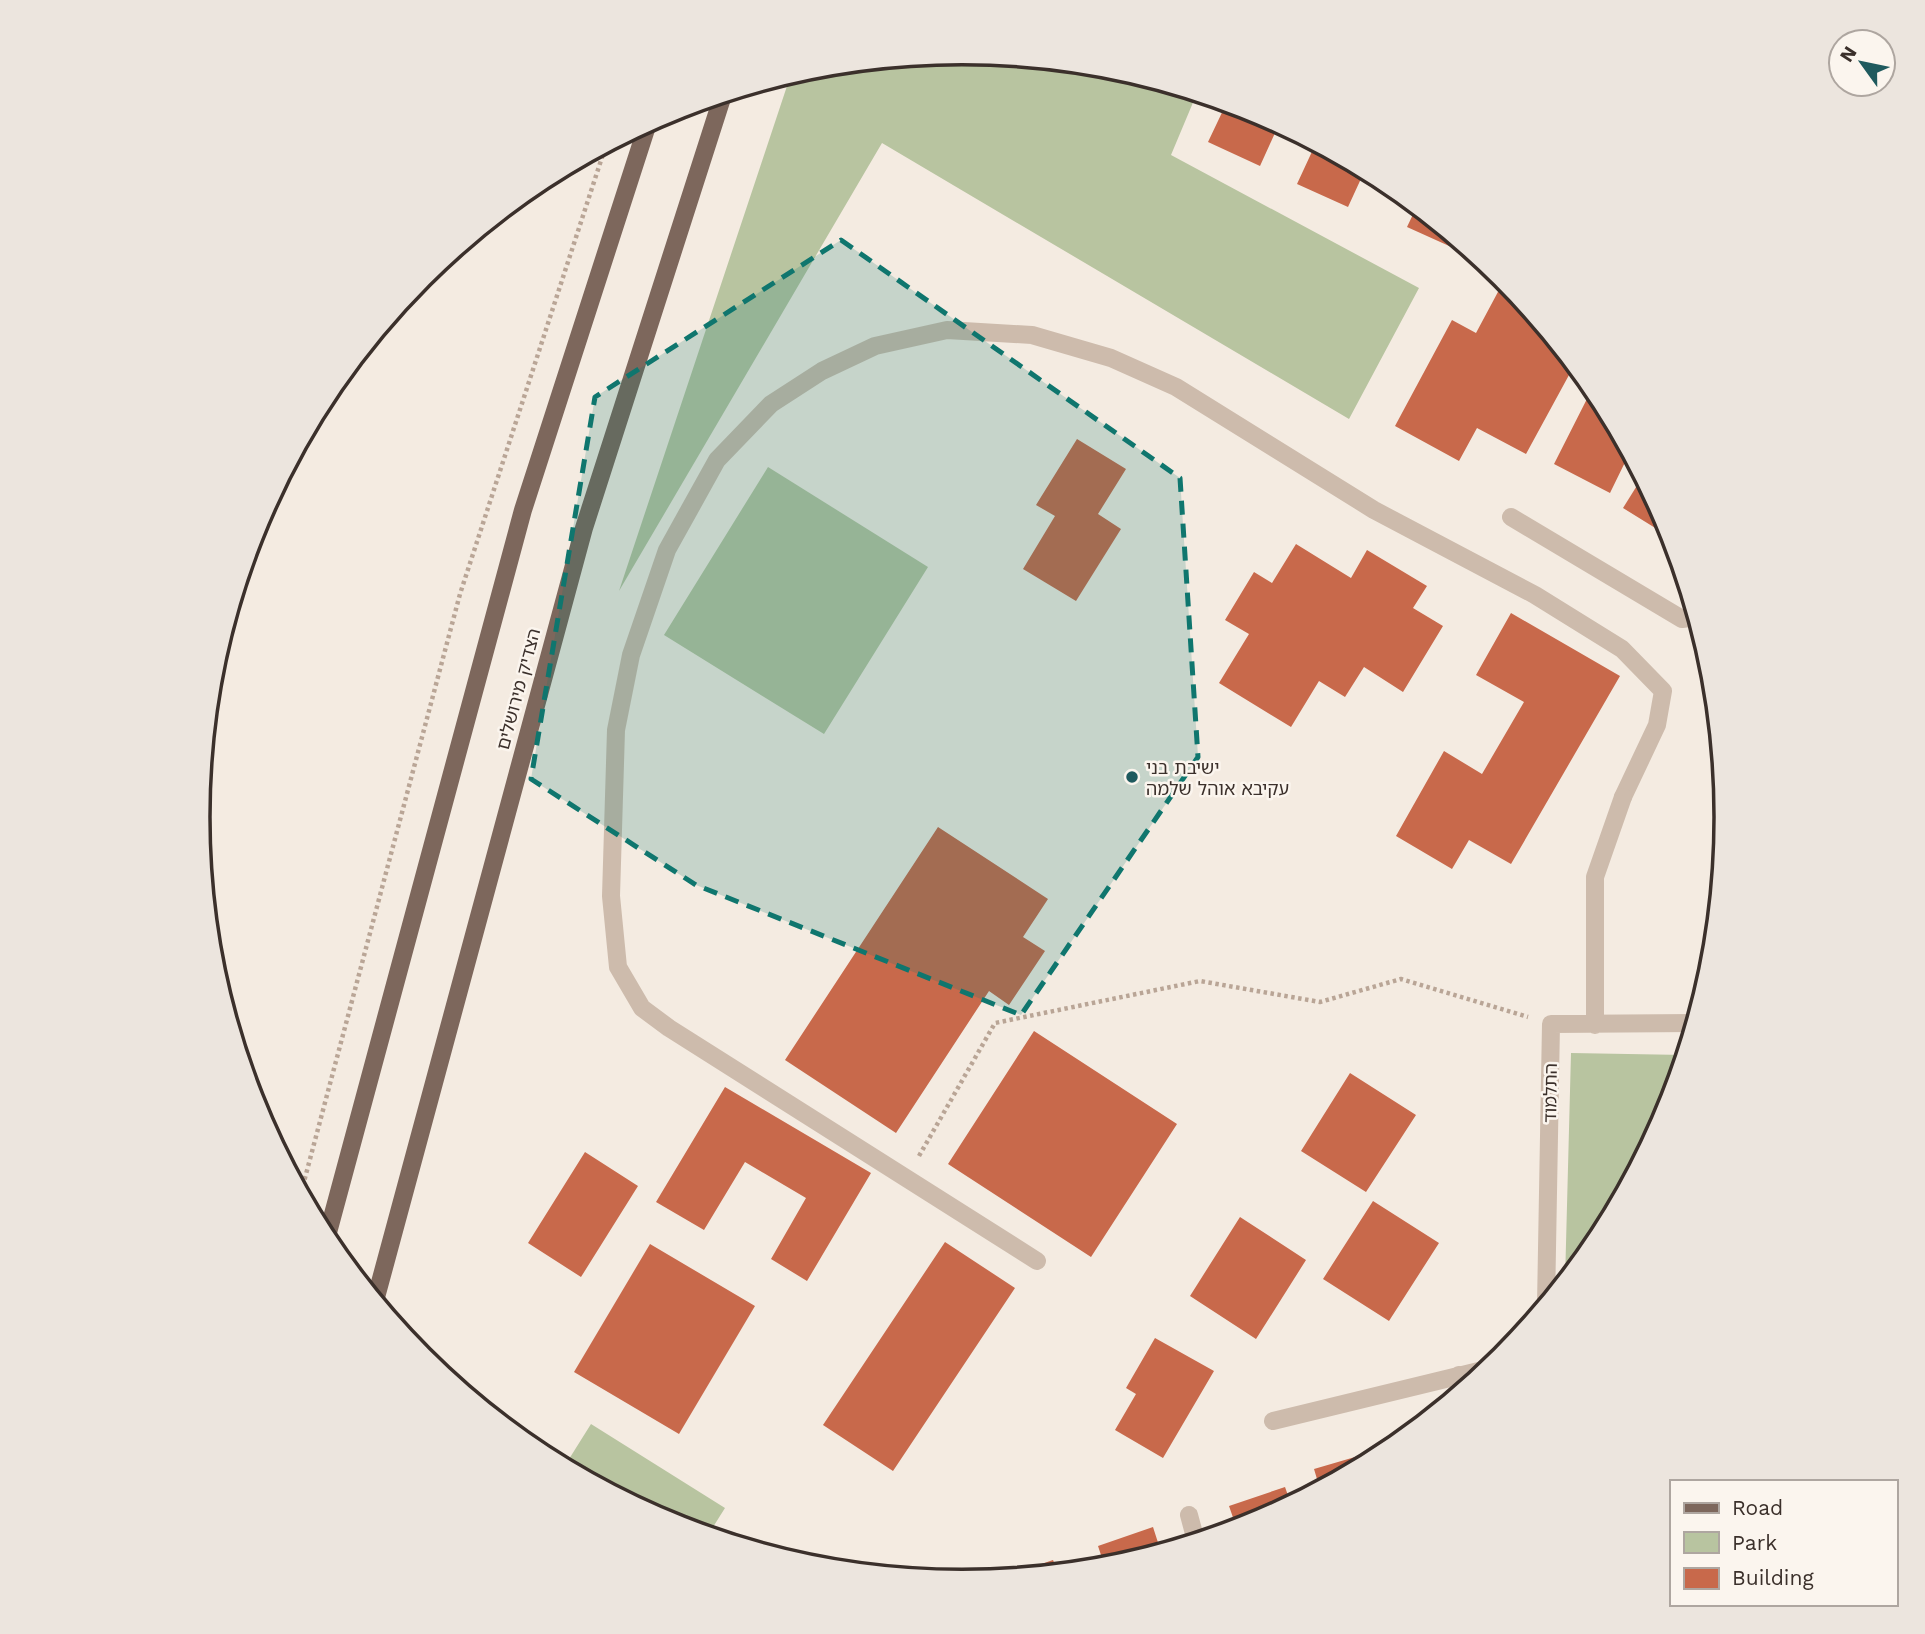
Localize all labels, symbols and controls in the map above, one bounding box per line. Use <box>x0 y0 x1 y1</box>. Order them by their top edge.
north arrow <box>1827 28 1897 98</box>
text: N <box>1835 42 1862 66</box>
street label: הצדיק מירושלים <box>492 626 544 752</box>
place label: ישיבת בני עקיבא אוהל שלמה <box>1146 757 1289 799</box>
marker: ישיבת בני עקיבא אוהל שלמה <box>1124 769 1140 785</box>
street label: התלמוד <box>1539 1063 1561 1123</box>
legend <box>1670 1480 1897 1606</box>
text: Road <box>1732 1495 1783 1520</box>
text: Park <box>1732 1530 1777 1555</box>
text: Building <box>1732 1565 1814 1590</box>

